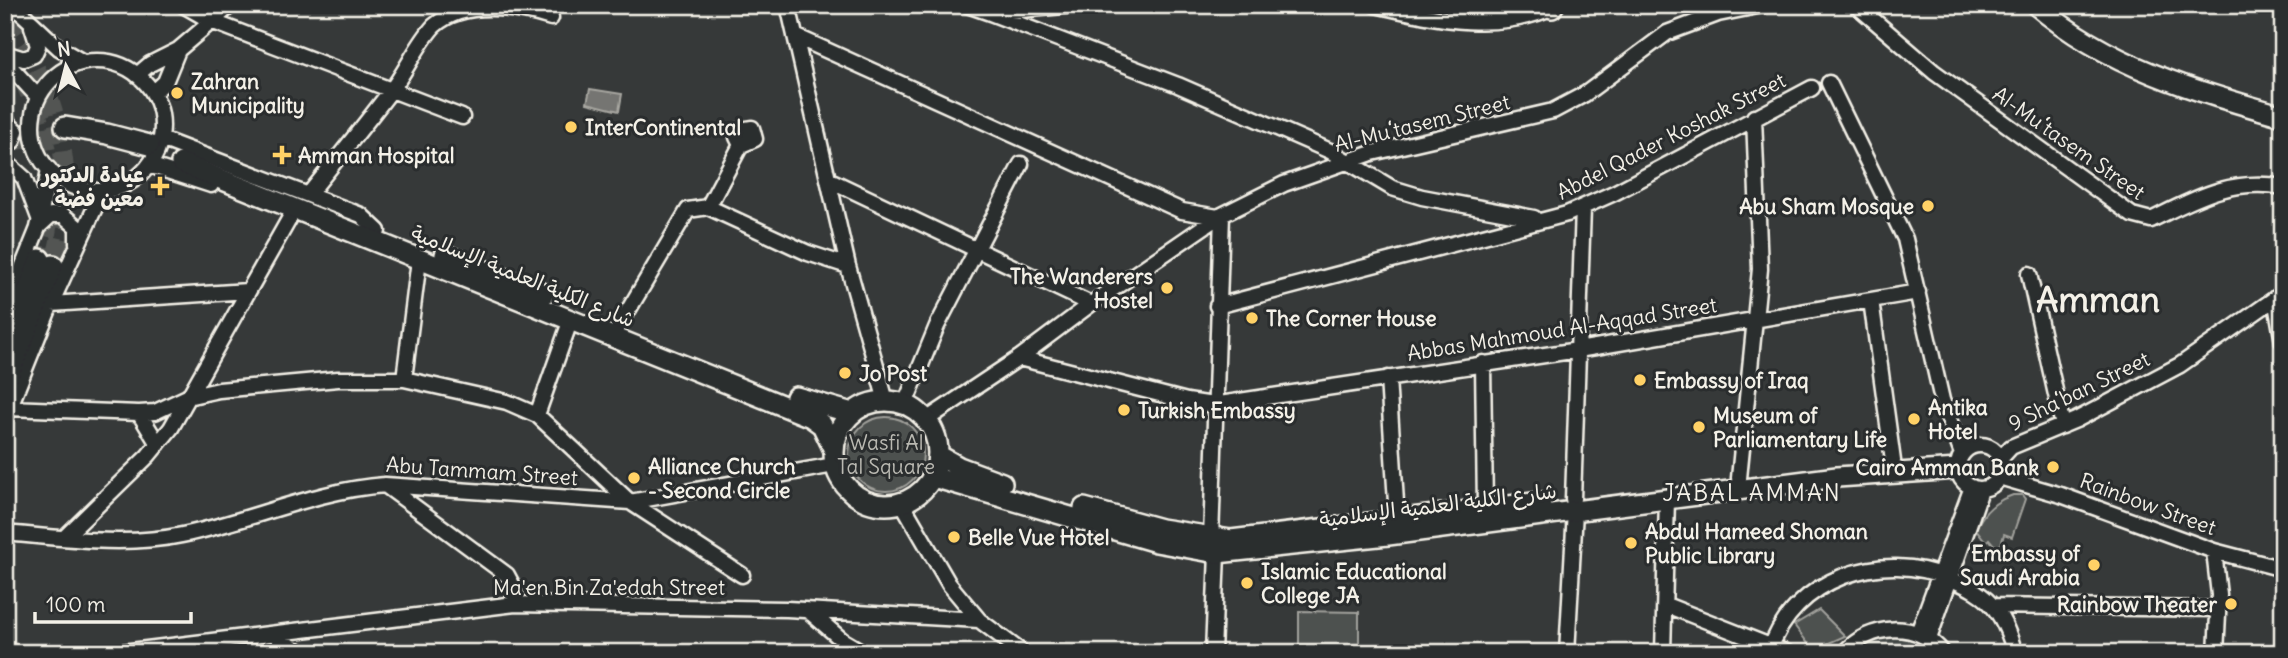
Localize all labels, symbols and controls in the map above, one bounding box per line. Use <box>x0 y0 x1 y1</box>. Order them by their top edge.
north arrow <box>32 32 102 102</box>
text: N <box>56 36 72 62</box>
street label: Abdel Qader Koshak Street <box>1552 66 1790 206</box>
place label: Zahran Municipality <box>191 68 305 119</box>
street label: Al-Muʻtasem Street <box>1988 80 2150 206</box>
marker: Zahran Municipality <box>169 85 185 101</box>
street label: Al-Muʻtasem Street <box>1332 88 1512 158</box>
place label: InterContinental <box>585 114 741 141</box>
marker: InterContinental <box>563 119 579 135</box>
place label: Amman Hospital <box>298 142 454 169</box>
marker: Amman Hospital <box>272 145 292 165</box>
place label: عيادة الدكتور معين فضة <box>40 161 144 212</box>
marker: عيادة الدكتور معين فضة <box>150 176 170 196</box>
place label: Abu Sham Mosque <box>1739 193 1914 220</box>
marker: Abu Sham Mosque <box>1920 198 1936 214</box>
street label: شارع الكلية العلمية الإسلامية <box>406 219 639 335</box>
place label: The Wanderers Hostel <box>1010 263 1153 314</box>
district label: Amman <box>2036 277 2160 321</box>
marker: The Wanderers Hostel <box>1159 280 1175 296</box>
street label: Abbas Mahmoud Al-Aqqad Street <box>1405 291 1719 367</box>
place label: The Corner House <box>1266 305 1436 332</box>
marker: The Corner House <box>1244 310 1260 326</box>
street label: 9 Shaʻban Street <box>2004 345 2154 437</box>
place label: Jo Post <box>859 360 928 387</box>
marker: Jo Post <box>837 365 853 381</box>
place label: Embassy of Iraq <box>1654 367 1809 394</box>
marker: Embassy of Iraq <box>1632 372 1648 388</box>
place label: Antika Hotel <box>1928 394 1988 445</box>
place label: Turkish Embassy <box>1138 397 1296 424</box>
marker: Turkish Embassy <box>1116 402 1132 418</box>
place label: Museum of Parliamentary Life <box>1713 402 1887 453</box>
marker: Antika Hotel <box>1906 411 1922 427</box>
marker: Museum of Parliamentary Life <box>1691 419 1707 435</box>
park label: Wasfi Al Tal Square <box>837 429 935 480</box>
street label: Abu Tammam Street <box>385 451 579 491</box>
place label: Alliance Church - Second Circle <box>648 453 796 504</box>
place label: Cairo Amman Bank <box>1855 454 2039 481</box>
marker: Cairo Amman Bank <box>2045 459 2061 475</box>
street label: Rainbow Street <box>2076 467 2220 541</box>
marker: Alliance Church - Second Circle <box>626 470 642 486</box>
street label: شارع الكلية العلمية الإسلامية <box>1318 477 1558 535</box>
district label: JABAL AMMAN <box>1662 478 1842 507</box>
place label: Abdul Hameed Shoman Public Library <box>1645 518 1868 569</box>
place label: Belle Vue Hotel <box>968 524 1109 551</box>
marker: Belle Vue Hotel <box>946 529 962 545</box>
marker: Abdul Hameed Shoman Public Library <box>1623 535 1639 551</box>
place label: Embassy of Saudi Arabia <box>1960 540 2081 591</box>
marker: Embassy of Saudi Arabia <box>2086 557 2102 573</box>
place label: Islamic Educational College JA <box>1261 558 1447 609</box>
street label: Ma'en Bin Za'edah Street <box>493 574 725 601</box>
marker: Islamic Educational College JA <box>1239 575 1255 591</box>
scale bar <box>35 581 191 625</box>
text: 100 m <box>46 591 105 618</box>
place label: Rainbow Theater <box>2057 591 2217 618</box>
marker: Rainbow Theater <box>2223 596 2239 612</box>

